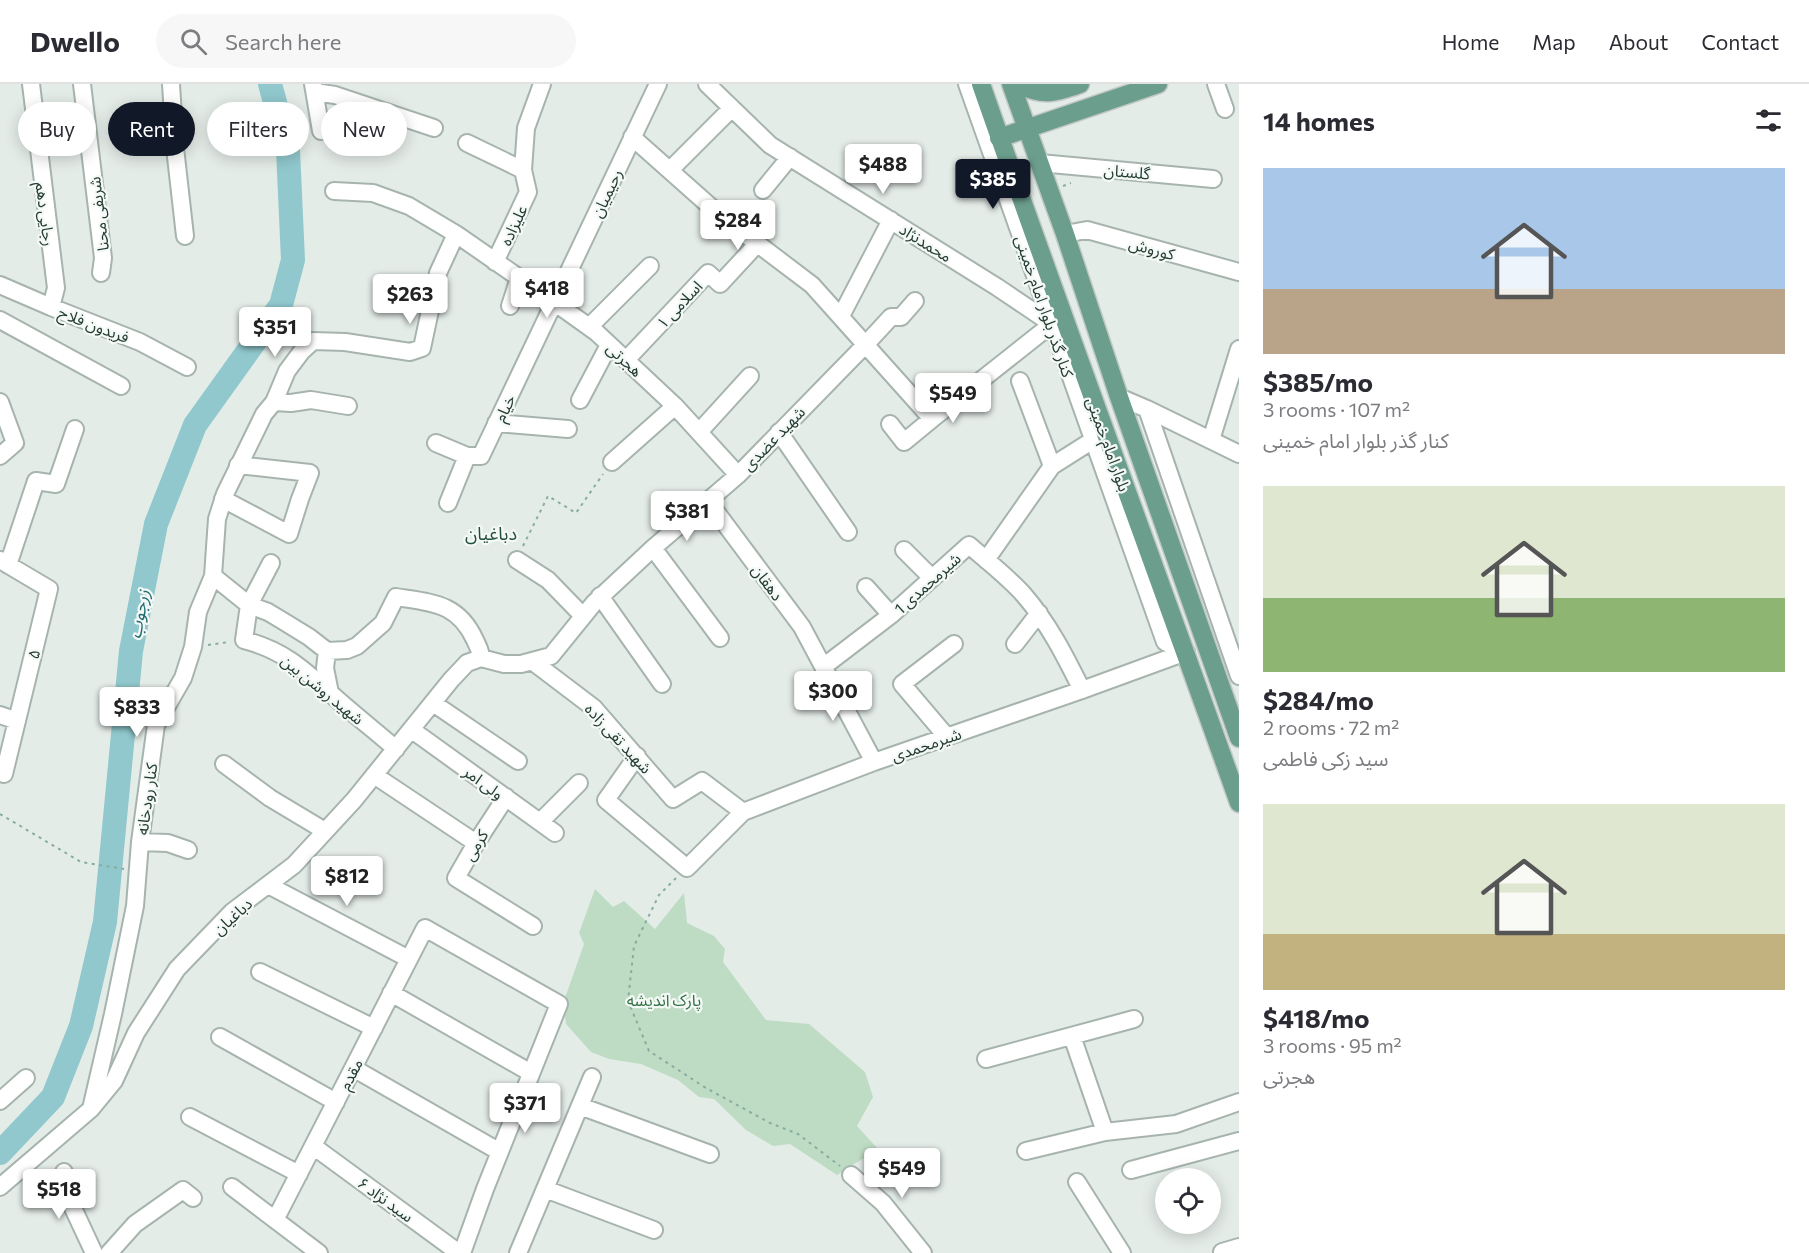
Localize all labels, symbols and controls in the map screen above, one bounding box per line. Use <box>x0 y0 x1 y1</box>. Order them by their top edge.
search box <box>156 14 576 68</box>
text: Dwello <box>30 24 120 58</box>
icon: search <box>177 25 210 58</box>
text: Search here <box>225 28 341 55</box>
text: Home <box>1442 29 1499 54</box>
text: Map <box>1532 29 1576 54</box>
text: About <box>1609 29 1668 54</box>
text: Contact <box>1701 29 1779 54</box>
chip: Buy <box>18 102 96 156</box>
chip: Rent <box>108 102 195 156</box>
chip: Filters <box>207 102 309 156</box>
chip: New <box>321 102 407 156</box>
icon: filters <box>1752 104 1785 137</box>
text: 14 homes <box>1263 105 1375 136</box>
pin: $488 <box>847 144 919 195</box>
text: $488 <box>859 151 907 175</box>
pin: $385 <box>957 159 1029 210</box>
street label: گلستان <box>1103 160 1151 184</box>
street label: رحیمیان <box>587 166 626 221</box>
text: $385 <box>969 166 1017 190</box>
street label: شریفی محنا <box>84 176 113 252</box>
street label: رجایی دهم <box>29 181 59 248</box>
pin: $284 <box>702 200 774 251</box>
street label: علیزاده <box>495 202 532 249</box>
text: $284 <box>714 207 762 231</box>
icon: home <box>1470 207 1578 315</box>
street label: محمدنژاد <box>896 219 956 266</box>
street label: کنار گذر بلوار امام خمینی <box>1008 233 1078 381</box>
street label: کوروش <box>1127 233 1177 264</box>
pin: $418 <box>511 268 583 319</box>
pin: $263 <box>374 274 446 325</box>
text: $418 <box>525 275 569 299</box>
street label: اسلامی ۱ <box>652 276 707 332</box>
text: $263 <box>387 281 433 305</box>
street label: فریدون فلاح <box>54 302 132 350</box>
pin: $351 <box>239 307 311 358</box>
text: $351 <box>253 314 297 338</box>
street label: هجرتی <box>603 338 647 381</box>
text: $385/mo <box>1263 366 1373 397</box>
pin: $549 <box>917 373 989 424</box>
text: $549 <box>929 380 977 404</box>
street label: خیام <box>489 391 522 426</box>
street label: بلوار امام خمینی <box>1079 394 1135 495</box>
text: 3 rooms · 107 m² <box>1263 397 1410 421</box>
street label: شهید عضدی <box>738 402 809 475</box>
text: کنار گذر بلوار امام خمینی <box>1263 428 1449 452</box>
pin: $381 <box>651 491 723 542</box>
text: $381 <box>665 498 709 522</box>
district label: دباغیان <box>465 522 517 545</box>
icon: home <box>1470 525 1578 633</box>
street label: شیرمحمدی 1 <box>890 548 965 618</box>
street label: دهقان <box>747 560 788 604</box>
water label: زرجوب <box>122 586 155 641</box>
street label: ۵ <box>23 647 43 661</box>
street label: شهید روشن بین <box>277 650 368 729</box>
pin: $300 <box>797 671 869 722</box>
text: $300 <box>808 678 858 702</box>
text: $284/mo <box>1263 684 1374 715</box>
pin: $833 <box>101 687 173 738</box>
text: $833 <box>114 694 160 718</box>
street label: شهید تقی زاده <box>581 699 656 778</box>
text: 2 rooms · 72 m² <box>1263 715 1399 739</box>
street label: شیرمحمدی <box>889 723 964 766</box>
text: سید زکی فاطمی <box>1263 746 1389 770</box>
street label: کنار رودخانه <box>132 761 161 836</box>
street label: ولی امر <box>459 761 508 804</box>
street label: کرمی <box>458 826 493 864</box>
icon: home <box>1470 843 1578 951</box>
pin: $812 <box>311 856 383 907</box>
text: $812 <box>325 863 369 887</box>
street label: دباغیان <box>208 893 256 939</box>
park label: پارک اندیشه <box>627 990 701 1011</box>
text: $418/mo <box>1263 1002 1370 1033</box>
text: 3 rooms · 95 m² <box>1263 1033 1402 1057</box>
street label: مقدم <box>334 1055 369 1095</box>
text: هجرتی <box>1263 1064 1315 1088</box>
pin: $371 <box>489 1083 561 1134</box>
text: $371 <box>504 1090 547 1114</box>
pin: $549 <box>866 1148 938 1199</box>
text: $549 <box>878 1155 926 1179</box>
map controls <box>1155 1168 1221 1234</box>
button: locate <box>1155 1168 1221 1234</box>
pin: $518 <box>23 1169 95 1220</box>
street label: سید نژاد ۶ <box>354 1173 417 1226</box>
text: $518 <box>37 1176 81 1200</box>

